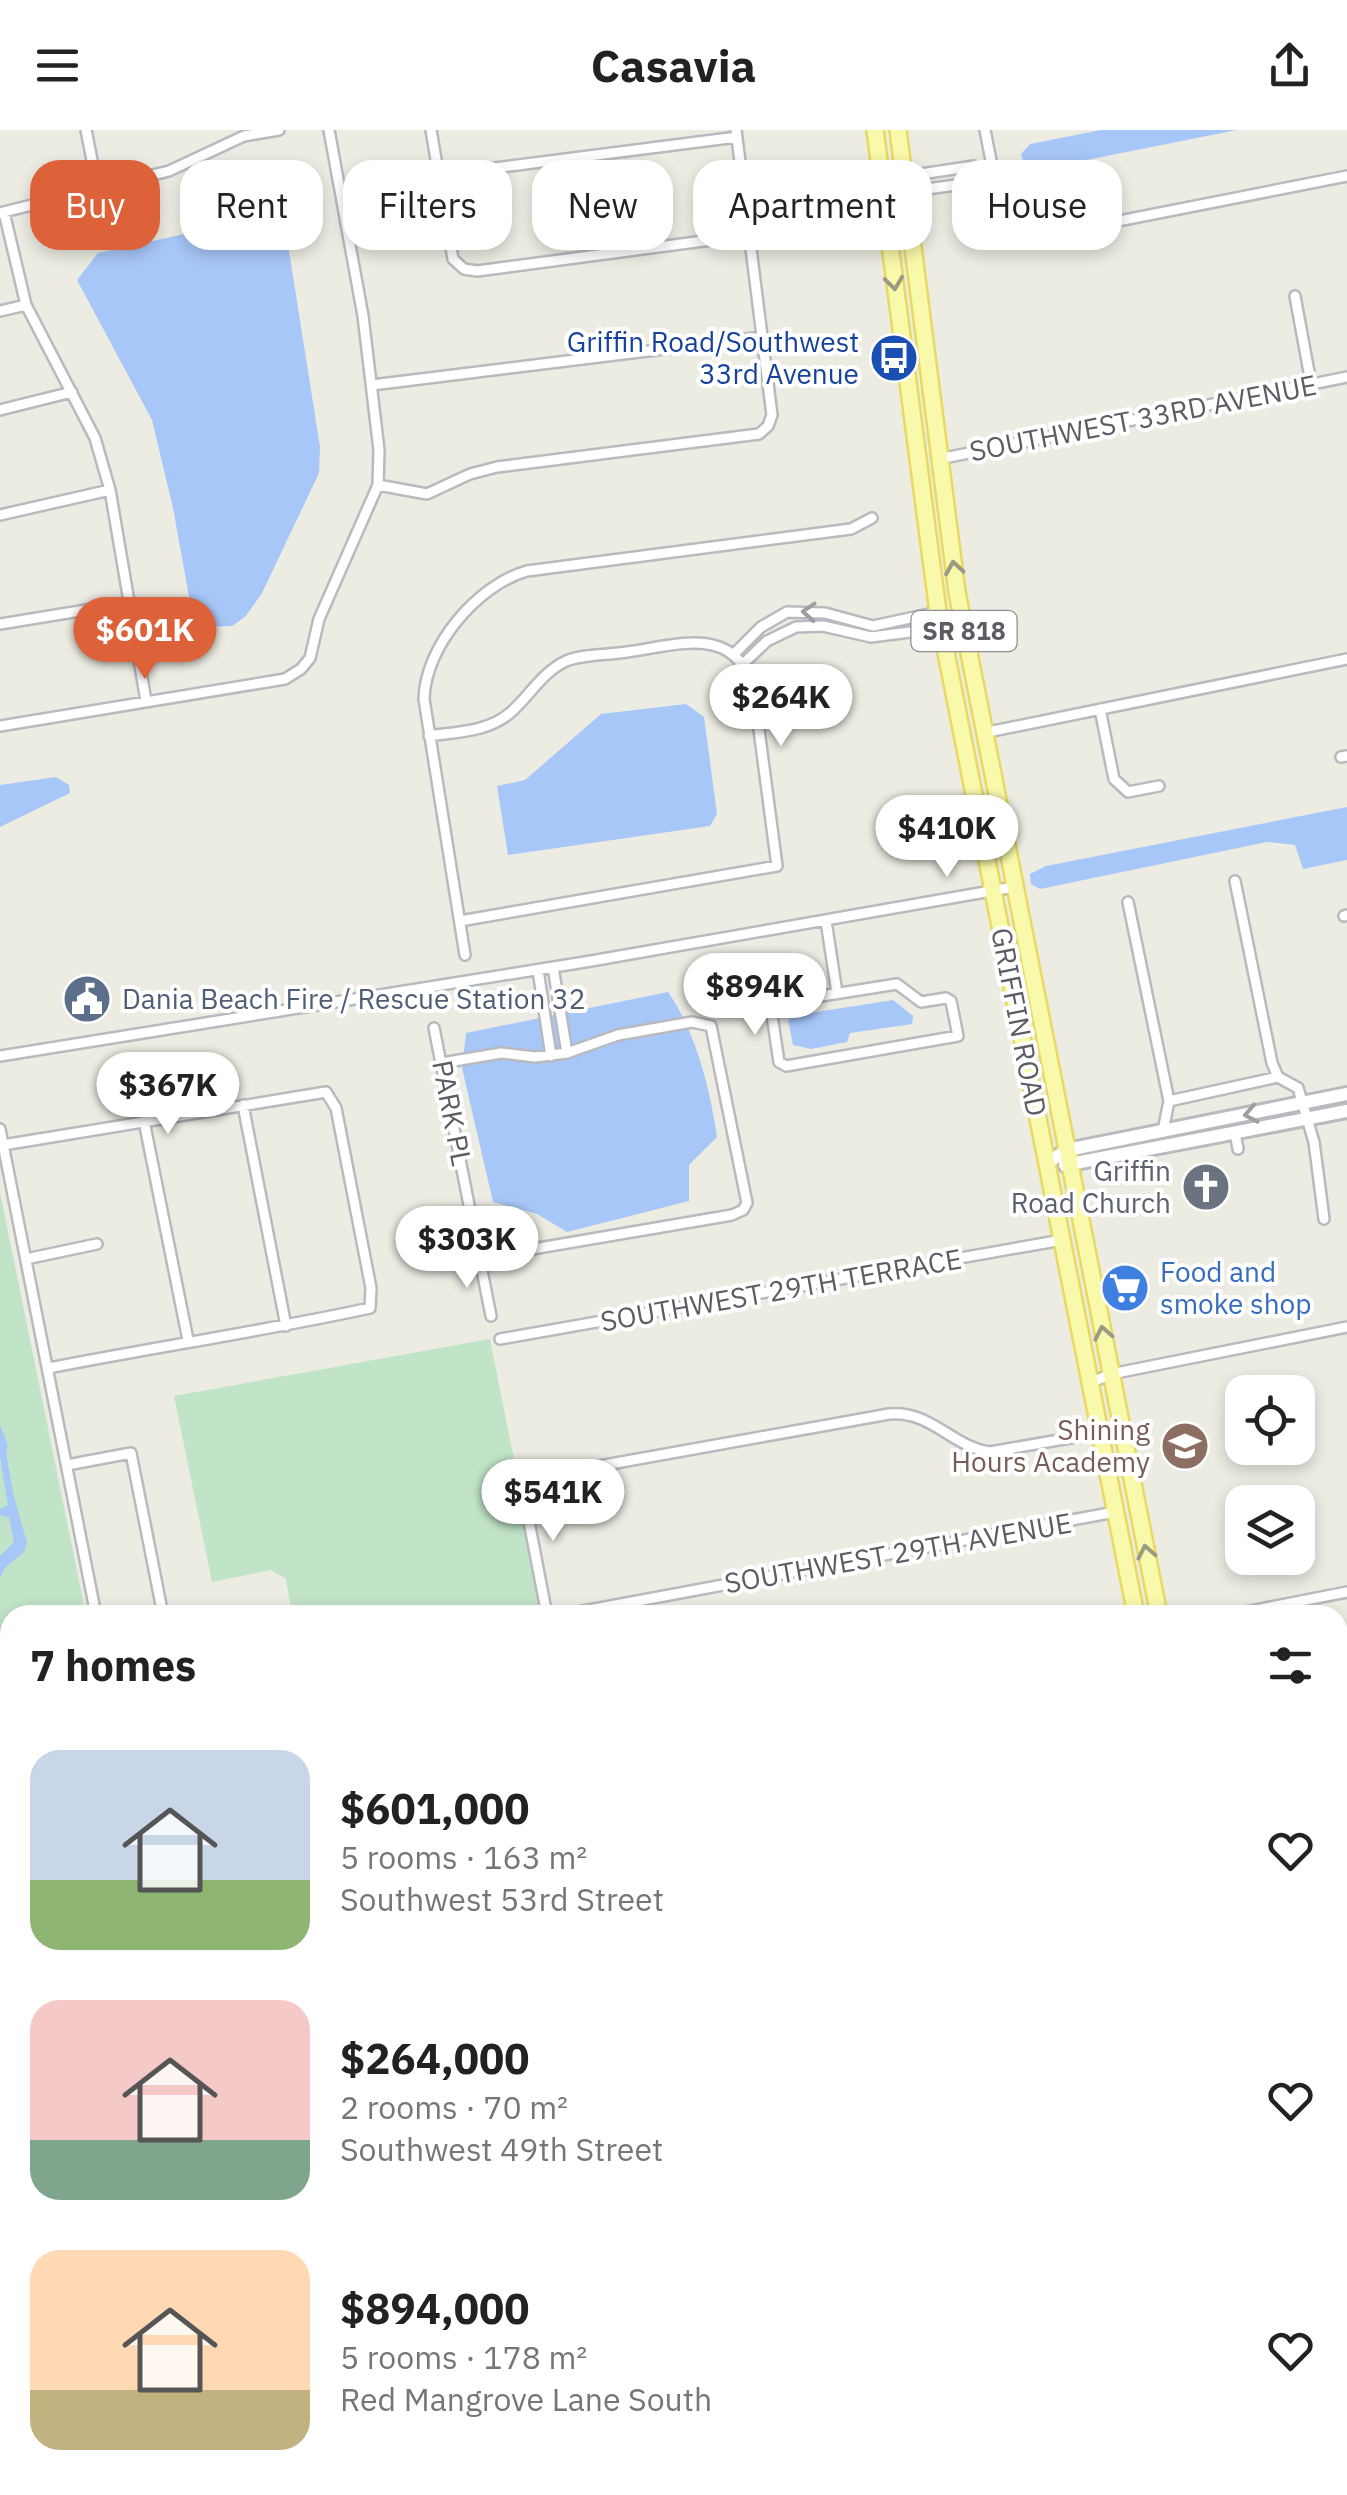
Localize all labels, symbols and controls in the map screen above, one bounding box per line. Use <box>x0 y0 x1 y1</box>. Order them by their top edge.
text: Casavia <box>591 36 756 94</box>
icon: menu <box>30 38 85 93</box>
icon: share <box>1262 38 1317 93</box>
chip: Buy <box>30 160 160 250</box>
chip: Rent <box>180 160 323 250</box>
chip: Filters <box>343 160 512 250</box>
chip: New <box>532 160 673 250</box>
chip: Apartment <box>693 160 932 250</box>
chip: House <box>952 160 1122 250</box>
one-way arrow <box>882 274 903 291</box>
place label: Griffin Road/Southwest 33rd Avenue <box>567 323 859 392</box>
bus stop icon: Griffin Road/Southwest 33rd Avenue <box>868 332 920 384</box>
street label: SOUTHWEST 33RD AVENUE <box>966 366 1320 469</box>
one-way arrow <box>944 559 965 576</box>
pin: $601K <box>75 597 215 682</box>
one-way arrow <box>801 602 817 623</box>
text: $601K <box>95 608 195 650</box>
road number: SR 818 <box>912 611 1016 651</box>
pin: $264K <box>711 664 851 749</box>
text: $264K <box>731 675 831 717</box>
pin: $410K <box>877 795 1017 880</box>
text: $410K <box>897 806 997 848</box>
street label: GRIFFIN ROAD <box>983 924 1056 1119</box>
pin: $894K <box>685 953 825 1038</box>
text: $894K <box>705 964 805 1006</box>
public building icon: Dania Beach Fire / Rescue Station 32 <box>61 973 113 1025</box>
place label: Dania Beach Fire / Rescue Station 32 <box>122 980 586 1017</box>
pin: $367K <box>98 1052 238 1137</box>
street label: PARK PL <box>424 1057 481 1169</box>
text: $367K <box>118 1063 218 1105</box>
one-way arrow <box>1243 1102 1260 1123</box>
place label: Griffin Road Church <box>1011 1152 1171 1221</box>
church icon: Griffin Road Church <box>1180 1161 1232 1213</box>
pin: $303K <box>397 1206 537 1291</box>
text: $303K <box>417 1217 517 1259</box>
street label: SOUTHWEST 29TH TERRACE <box>597 1239 964 1340</box>
place label: Food and smoke shop <box>1160 1253 1311 1322</box>
supermarket icon: Food and smoke shop <box>1099 1262 1151 1314</box>
one-way arrow <box>1093 1325 1114 1342</box>
map controls <box>1225 1375 1315 1575</box>
button: locate <box>1225 1375 1315 1465</box>
place label: Shining Hours Academy <box>951 1411 1150 1480</box>
school or university icon: Shining Hours Academy <box>1159 1420 1211 1472</box>
pin: $541K <box>483 1459 623 1544</box>
text: $541K <box>503 1470 603 1512</box>
button: layers <box>1225 1485 1315 1575</box>
street label: SOUTHWEST 29TH AVENUE <box>721 1504 1074 1601</box>
one-way arrow <box>1137 1544 1158 1561</box>
text: 7 homes <box>30 1638 196 1693</box>
icon: filters <box>1263 1638 1318 1693</box>
text: $601,000 <box>340 1781 529 1836</box>
icon: home <box>110 1790 230 1910</box>
icon: heart <box>1263 1823 1318 1878</box>
text: 5 rooms · 163 m² <box>340 1836 587 1878</box>
text: Southwest 53rd Street <box>340 1878 664 1920</box>
text: $264,000 <box>340 2031 529 2086</box>
icon: home <box>110 2040 230 2160</box>
icon: heart <box>1263 2073 1318 2128</box>
text: 2 rooms · 70 m² <box>340 2086 568 2128</box>
text: Southwest 49th Street <box>340 2128 663 2170</box>
text: $894,000 <box>340 2281 529 2336</box>
icon: home <box>110 2290 230 2410</box>
icon: heart <box>1263 2323 1318 2378</box>
text: 5 rooms · 178 m² <box>340 2336 587 2378</box>
text: Red Mangrove Lane South <box>340 2378 712 2420</box>

